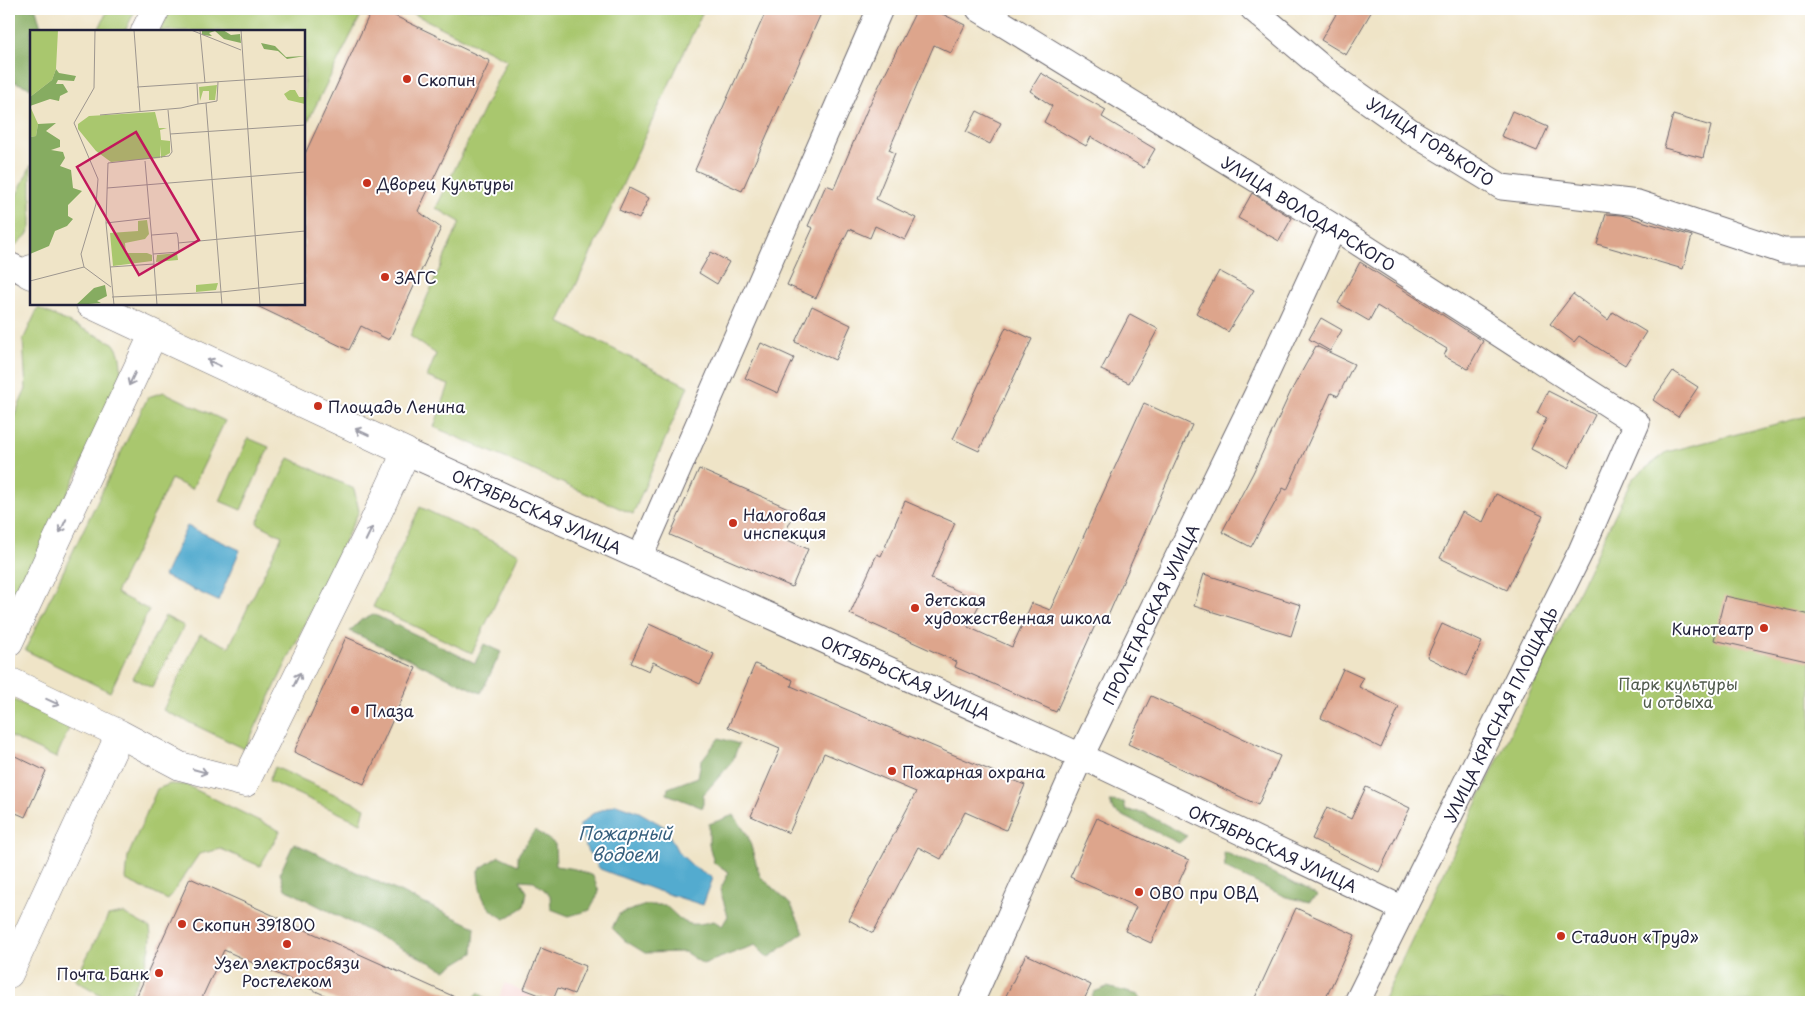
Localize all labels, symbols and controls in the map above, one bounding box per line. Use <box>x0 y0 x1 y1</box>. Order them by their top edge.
inset map <box>30 30 305 305</box>
place label: Скопин <box>417 67 476 91</box>
marker: Скопин <box>401 73 413 85</box>
street label: УЛИЦА ГОРЬКОГО <box>1363 91 1499 191</box>
street label: УЛИЦА ВОЛОДАРСКОГО <box>1217 150 1401 276</box>
place label: Дворец Культуры <box>376 171 514 195</box>
marker: Дворец Культуры <box>361 177 373 189</box>
place label: ЗАГС <box>394 265 437 289</box>
marker: ЗАГС <box>379 271 391 283</box>
one-way arrow <box>207 358 222 368</box>
one-way arrow <box>127 371 137 386</box>
place label: Площадь Ленина <box>328 394 465 418</box>
marker: Площадь Ленина <box>312 400 324 412</box>
one-way arrow <box>354 426 369 436</box>
street label: ОКТЯБРЬСКАЯ УЛИЦА <box>448 463 626 559</box>
place label: Налоговая инспекция <box>743 502 826 544</box>
marker: Налоговая инспекция <box>727 517 739 529</box>
one-way arrow <box>58 518 68 533</box>
street label: ПРОЛЕТАРСКАЯ УЛИЦА <box>1096 520 1204 708</box>
one-way arrow <box>364 527 374 542</box>
place label: детская художественная школа <box>925 587 1111 629</box>
marker: детская художественная школа <box>909 602 921 614</box>
street label: УЛИЦА КРАСНАЯ ПЛОЩАДЬ <box>1437 602 1563 826</box>
place label: Кинотеатр <box>1671 616 1754 640</box>
marker: Кинотеатр <box>1758 622 1770 634</box>
street label: ОКТЯБРЬСКАЯ УЛИЦА <box>817 629 995 725</box>
park label: Парк культуры и отдыха <box>1618 671 1738 713</box>
one-way arrow <box>292 672 302 687</box>
one-way arrow <box>45 698 60 707</box>
place label: Плаза <box>365 698 414 722</box>
marker: Плаза <box>349 704 361 716</box>
place label: Пожарная охрана <box>902 759 1045 783</box>
marker: Пожарная охрана <box>886 765 898 777</box>
one-way arrow <box>191 767 207 776</box>
street label: ОКТЯБРЬСКАЯ УЛИЦА <box>1185 798 1361 898</box>
water label: Пожарный водоем <box>578 819 674 867</box>
place label: ОВО при ОВД <box>1149 880 1259 904</box>
marker: ОВО при ОВД <box>1133 886 1145 898</box>
place label: Скопин 391800 <box>192 912 315 936</box>
marker: Скопин 391800 <box>176 918 188 930</box>
place label: Стадион «Труд» <box>1571 924 1699 948</box>
marker: Стадион «Труд» <box>1555 930 1567 942</box>
marker: Узел электросвязи Ростелеком <box>281 938 293 950</box>
place label: Узел электросвязи Ростелеком <box>214 950 360 992</box>
place label: Почта Банк <box>57 961 149 985</box>
marker: Почта Банк <box>153 967 165 979</box>

